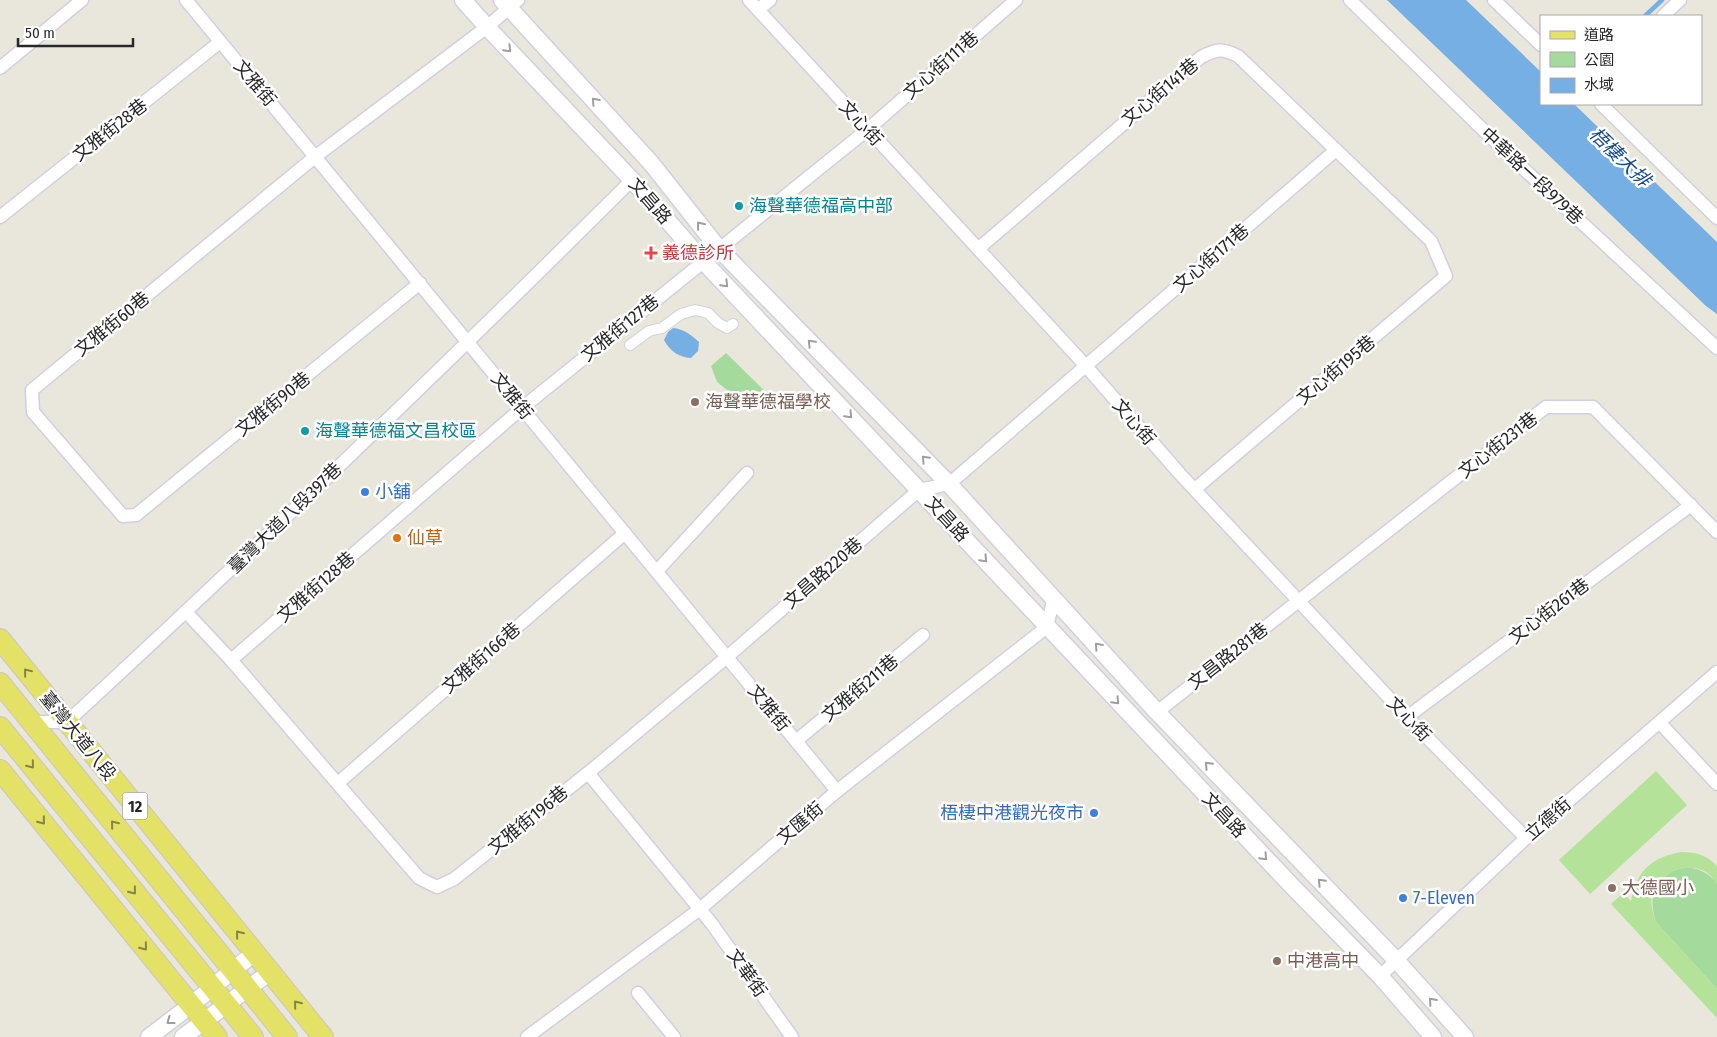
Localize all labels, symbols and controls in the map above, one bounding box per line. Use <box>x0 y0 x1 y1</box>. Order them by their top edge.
scale bar <box>18 15 132 47</box>
legend <box>1540 15 1702 105</box>
text: 50 m <box>25 24 55 42</box>
street label: 文心街111巷 <box>899 26 983 104</box>
text: 道路 <box>1584 26 1614 44</box>
one-way arrow <box>502 43 511 52</box>
text: 公園 <box>1584 51 1614 69</box>
street label: 文心街141巷 <box>1117 53 1203 131</box>
street label: 文雅街 <box>229 55 281 111</box>
text: 水域 <box>1584 76 1614 94</box>
street label: 文雅街28巷 <box>68 94 152 166</box>
street label: 文心街 <box>835 96 887 150</box>
one-way arrow <box>592 98 601 107</box>
water label: 梧棲大排 <box>1585 122 1657 194</box>
street label: 中華路一段979巷 <box>1476 123 1588 229</box>
street label: 文昌路 <box>624 173 676 229</box>
place label: 海聲華德福高中部 <box>749 195 893 217</box>
marker: 海聲華德福高中部 <box>733 200 745 212</box>
street label: 文心街171巷 <box>1169 219 1253 297</box>
one-way arrow <box>697 221 706 231</box>
place label: 義德診所 <box>662 242 734 264</box>
marker: 義德診所 <box>644 246 658 260</box>
one-way arrow <box>719 279 728 288</box>
street label: 文雅街60巷 <box>70 287 154 361</box>
street label: 文雅街127巷 <box>577 290 663 366</box>
street label: 文心街195巷 <box>1292 331 1380 409</box>
one-way arrow <box>808 340 817 349</box>
street label: 文雅街90巷 <box>231 367 315 441</box>
street label: 文雅街 <box>486 368 538 424</box>
place label: 海聲華德福學校 <box>705 391 831 413</box>
street label: 文心街 <box>1108 394 1160 450</box>
marker: 海聲華德福學校 <box>689 396 701 408</box>
street label: 文心街231巷 <box>1454 407 1542 483</box>
one-way arrow <box>843 409 852 418</box>
place label: 海聲華德福文昌校區 <box>315 420 477 442</box>
marker: 海聲華德福文昌校區 <box>299 425 311 437</box>
one-way arrow <box>922 456 931 465</box>
street label: 臺灣大道八段397巷 <box>224 458 346 578</box>
place label: 小舖 <box>375 481 411 503</box>
marker: 小舖 <box>359 486 371 498</box>
street label: 文昌路 <box>921 492 973 546</box>
place label: 仙草 <box>407 527 443 549</box>
marker: 仙草 <box>391 532 403 544</box>
street label: 文昌路220巷 <box>779 533 867 613</box>
street label: 文雅街128巷 <box>273 547 359 627</box>
one-way arrow <box>978 553 987 562</box>
street label: 文心街261巷 <box>1504 574 1594 648</box>
street label: 文雅街166巷 <box>437 618 525 698</box>
street label: 文昌路281巷 <box>1184 618 1272 694</box>
one-way arrow <box>1095 642 1104 651</box>
street label: 文雅街211巷 <box>817 650 903 726</box>
one-way arrow <box>24 669 32 678</box>
street label: 文雅街 <box>743 680 795 736</box>
street label: 臺灣大道八段 <box>35 687 121 785</box>
street label: 文心街 <box>1382 692 1436 746</box>
one-way arrow <box>1110 695 1119 704</box>
one-way arrow <box>25 759 34 768</box>
one-way arrow <box>1205 762 1214 771</box>
street label: 文雅街196巷 <box>484 781 572 859</box>
street label: 文昌路 <box>1198 788 1250 842</box>
road number: 12 <box>122 792 148 819</box>
street label: 立德街 <box>1520 793 1576 845</box>
street label: 文匯街 <box>772 797 828 849</box>
place label: 梧棲中港觀光夜市 <box>940 802 1084 824</box>
marker: 梧棲中港觀光夜市 <box>1088 807 1100 819</box>
one-way arrow <box>36 815 44 824</box>
one-way arrow <box>112 821 120 830</box>
one-way arrow <box>1258 852 1267 861</box>
place label: 大德國小 <box>1622 877 1694 899</box>
one-way arrow <box>1318 879 1327 888</box>
marker: 大德國小 <box>1606 882 1618 894</box>
one-way arrow <box>128 885 137 894</box>
place label: 7-Eleven <box>1413 887 1475 909</box>
marker: 7-Eleven <box>1397 892 1409 904</box>
one-way arrow <box>236 931 245 940</box>
one-way arrow <box>139 942 148 951</box>
street label: 文華街 <box>723 945 771 1001</box>
place label: 中港高中 <box>1287 950 1359 972</box>
marker: 中港高中 <box>1271 955 1283 967</box>
one-way arrow <box>1429 997 1438 1006</box>
one-way arrow <box>293 1001 302 1010</box>
one-way arrow <box>166 1015 176 1024</box>

